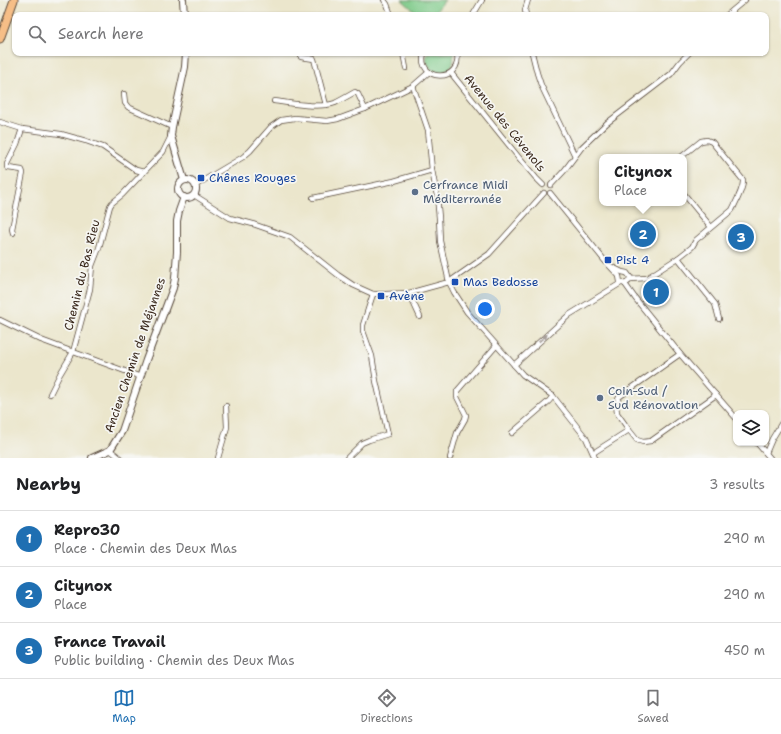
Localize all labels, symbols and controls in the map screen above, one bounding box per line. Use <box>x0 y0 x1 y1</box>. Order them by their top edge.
search box <box>12 12 769 56</box>
icon: search <box>26 23 48 45</box>
text: Search here <box>58 24 144 44</box>
street label: Avenue des Cévenols <box>461 71 549 175</box>
popup <box>599 154 687 206</box>
text: Citynox <box>614 162 672 182</box>
place label: Chênes Rouges <box>209 170 296 186</box>
marker: Chênes Rouges <box>196 173 206 183</box>
place label: Cerfrance Midi Méditerranée <box>423 177 508 207</box>
text: Place <box>614 182 647 199</box>
marker: Cerfrance Midi Méditerranée <box>410 187 420 197</box>
street label: Chemin du Bas Rieu <box>60 218 104 332</box>
pin: 2 <box>630 219 656 249</box>
pin: 3 <box>728 222 754 252</box>
place label: Pist 4 <box>616 252 650 268</box>
marker: Pist 4 <box>603 255 613 265</box>
place label: Mas Bedosse <box>463 274 539 290</box>
street label: Ancien Chemin de Méjannes <box>101 275 169 435</box>
marker: Mas Bedosse <box>450 277 460 287</box>
pin: 1 <box>643 277 669 307</box>
place label: Avène <box>389 288 425 304</box>
marker: Avène <box>376 291 386 301</box>
your location <box>475 299 495 319</box>
one-way arrow <box>538 334 548 343</box>
place label: Coin-Sud / Sud Rénovation <box>608 383 698 413</box>
marker: Coin-Sud / Sud Rénovation <box>595 393 605 403</box>
map controls <box>733 410 769 446</box>
button: layers <box>733 410 769 446</box>
text: Nearby <box>16 473 81 495</box>
text: 3 results <box>709 476 765 493</box>
text: Repro30 <box>54 520 120 540</box>
text: 1 <box>26 530 32 547</box>
text: 290 m <box>723 530 765 547</box>
text: Place · Chemin des Deux Mas <box>54 540 237 557</box>
text: Citynox <box>54 576 112 596</box>
text: 2 <box>24 586 34 603</box>
text: 290 m <box>723 586 765 603</box>
text: Place <box>54 596 87 613</box>
text: France Travail <box>54 632 166 652</box>
text: 3 <box>24 642 34 659</box>
text: 450 m <box>724 642 765 659</box>
text: Public building · Chemin des Deux Mas <box>54 652 295 669</box>
tab: Map <box>112 687 136 726</box>
tab: Directions <box>360 687 413 726</box>
tab: Saved <box>637 687 669 726</box>

